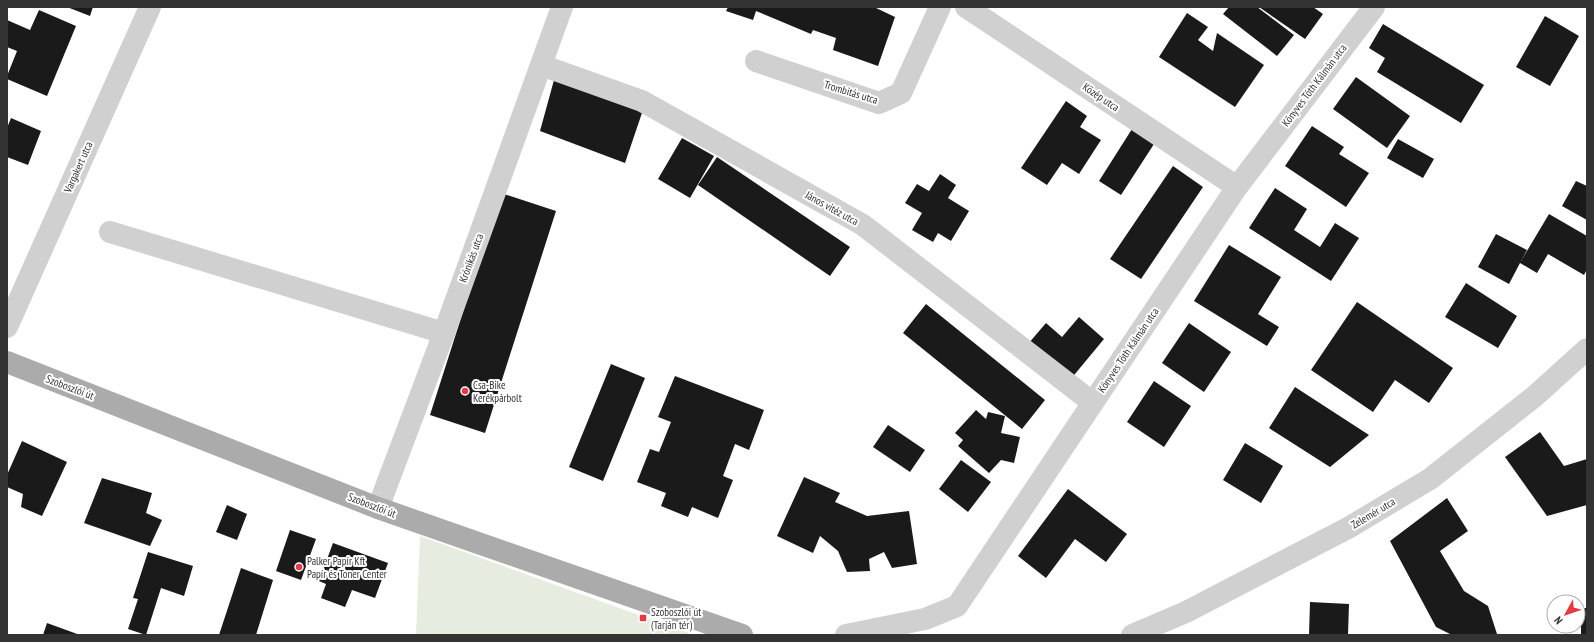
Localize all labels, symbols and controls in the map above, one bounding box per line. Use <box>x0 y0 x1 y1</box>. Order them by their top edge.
street label: Könyves Tóth Kálmán utca <box>1278 41 1350 129</box>
street label: Trombitás utca <box>822 77 880 107</box>
street label: Közép utca <box>1080 80 1122 114</box>
street label: Vargakert utca <box>60 139 95 196</box>
street label: János vitéz utca <box>802 187 861 228</box>
street label: Krónikás utca <box>456 232 486 284</box>
street label: Könyves Tóth Kálmán utca <box>1094 305 1162 395</box>
street label: Szoboszlói út <box>44 371 96 403</box>
place label: Csa-Bike Kerékpárbolt <box>473 378 522 405</box>
marker: Csa-Bike Kerékpárbolt <box>460 386 470 396</box>
street label: Szoboszlói út <box>346 489 398 521</box>
street label: Zelemér utca <box>1348 494 1398 532</box>
place label: Palker Papír Kft Papír és Toner Center <box>307 554 387 581</box>
marker: Palker Papír Kft Papír és Toner Center <box>294 562 304 572</box>
north arrow <box>1546 594 1586 634</box>
place label: Szoboszlói út (Tarján tér) <box>651 605 701 632</box>
marker: Szoboszlói út (Tarján tér) <box>638 613 648 623</box>
text: N <box>1551 614 1566 627</box>

